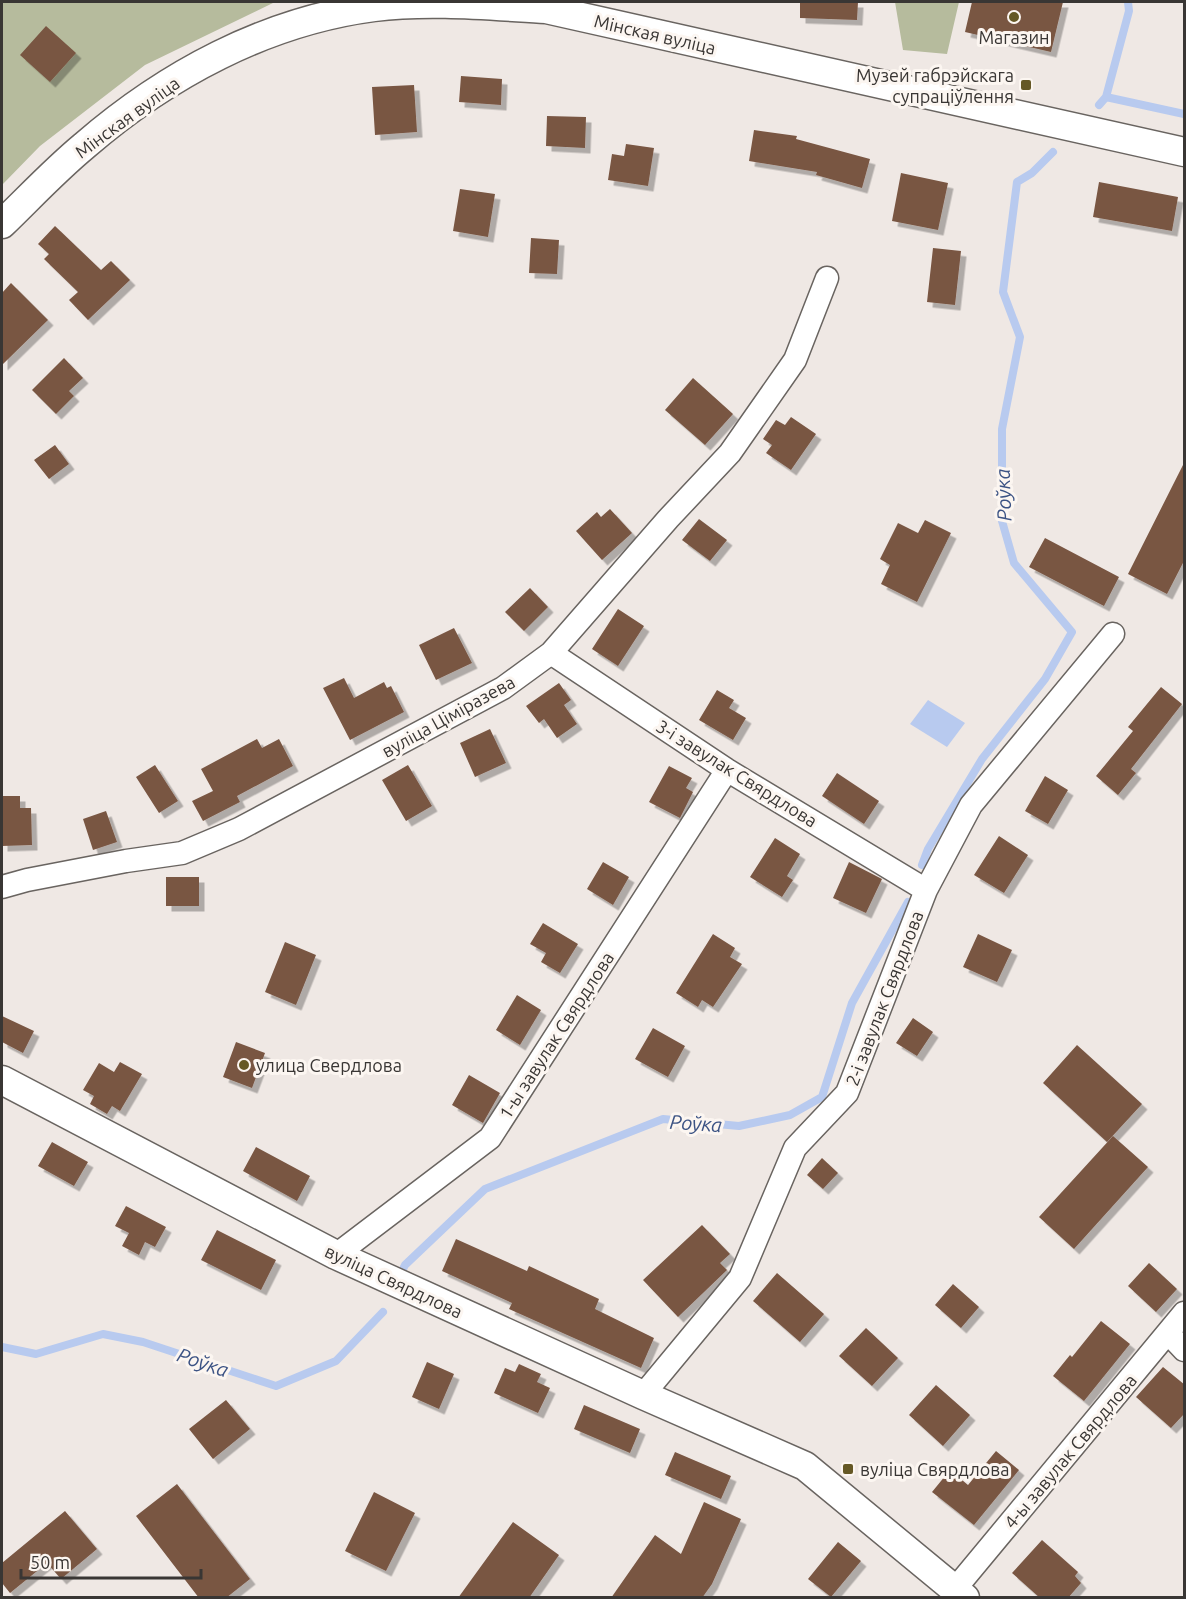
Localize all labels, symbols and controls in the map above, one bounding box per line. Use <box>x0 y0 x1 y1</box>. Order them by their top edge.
street label: Мінская вуліца <box>592 10 718 58</box>
marker: Магазин <box>1007 10 1021 24</box>
place label: Магазин <box>978 27 1050 47</box>
place label: Музей габрэйскага супраціўлення <box>856 65 1014 106</box>
street label: Мінская вуліца <box>71 72 183 162</box>
marker: Музей габрэйскага супраціўлення <box>1019 78 1033 92</box>
water label: Роўка <box>991 468 1015 522</box>
street label: вуліца Ціміразева <box>378 671 518 761</box>
street label: 3-і завулак Свярдлова <box>653 715 821 831</box>
street label: 2-і завулак Свярдлова <box>841 908 927 1088</box>
street label: 1-ы завулак Свярдлова <box>495 948 617 1122</box>
place label: улица Свердлова <box>256 1055 402 1075</box>
marker: улица Свердлова <box>237 1058 251 1072</box>
water label: Роўка <box>669 1110 723 1136</box>
street label: вуліца Свярдлова <box>322 1240 466 1322</box>
water label: Роўка <box>174 1343 232 1381</box>
street label: 4-ы завулак Свярдлова <box>1000 1370 1140 1532</box>
place label: вуліца Свярдлова <box>860 1459 1009 1479</box>
marker: вуліца Свярдлова <box>841 1462 855 1476</box>
scale bar <box>21 1542 201 1580</box>
text: 50 m <box>30 1552 70 1572</box>

